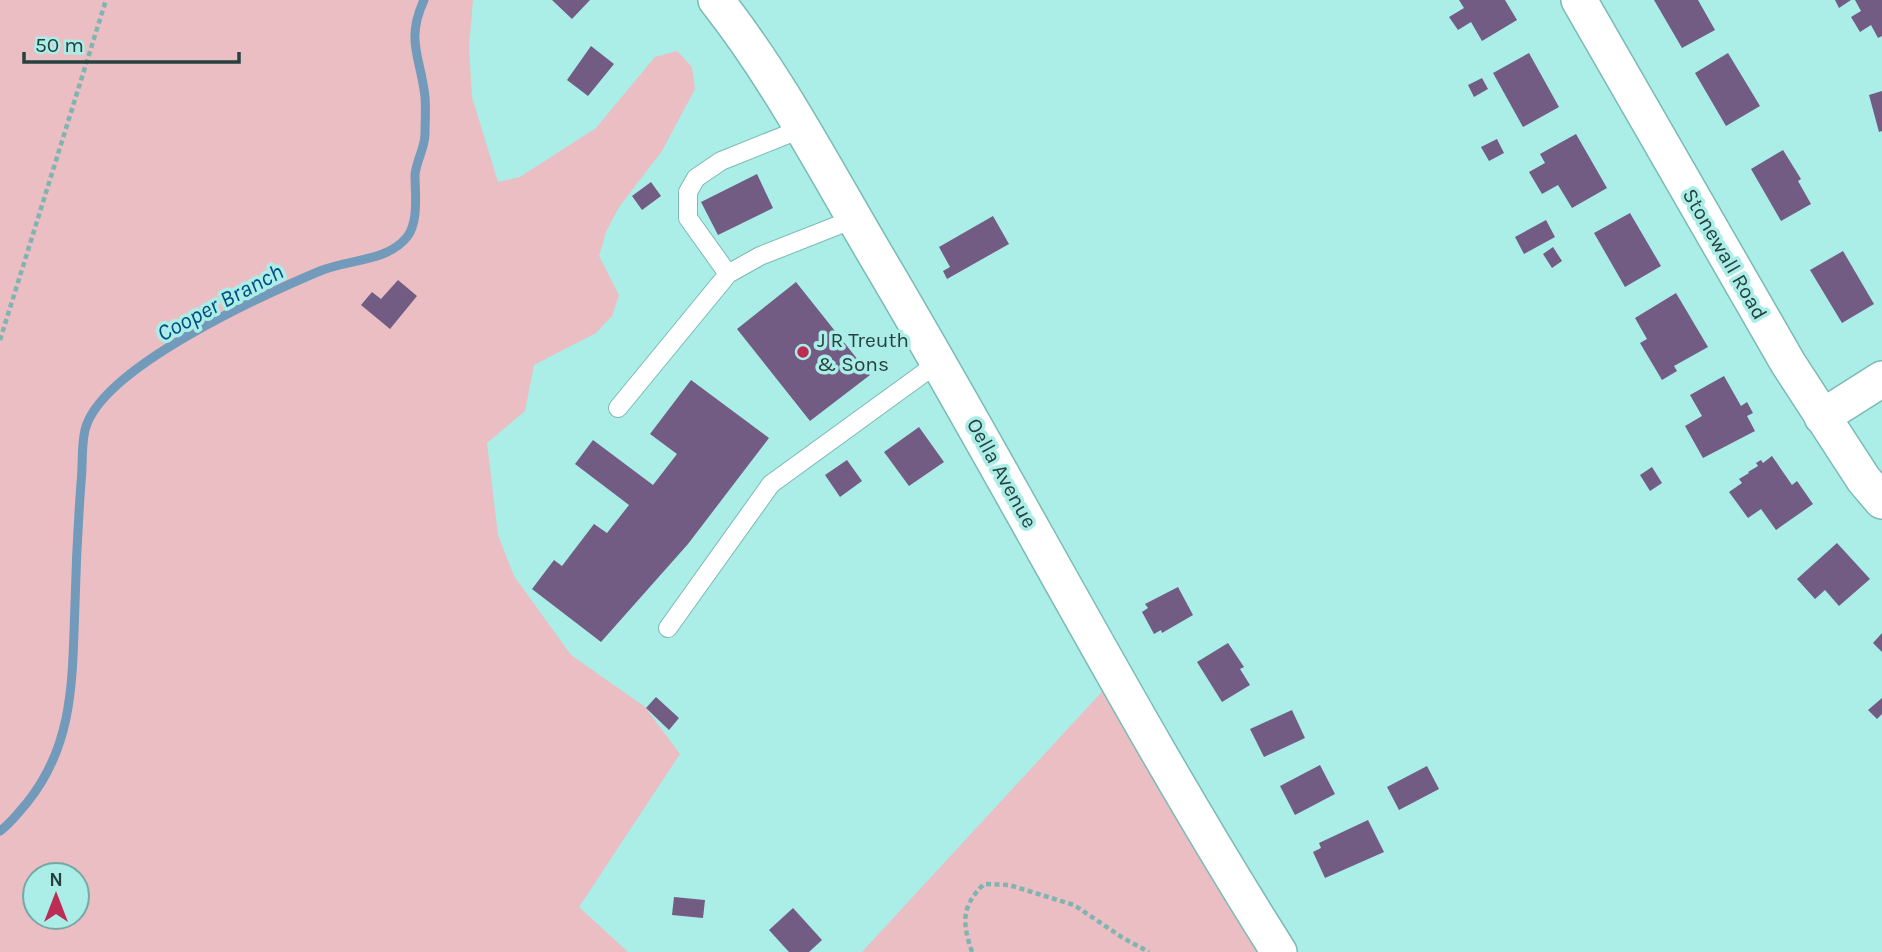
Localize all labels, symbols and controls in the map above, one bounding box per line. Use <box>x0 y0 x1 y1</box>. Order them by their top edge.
scale bar <box>24 21 240 65</box>
text: 50 m <box>35 33 84 57</box>
street label: Stonewall Road <box>1678 184 1772 324</box>
water label: Cooper Branch <box>153 258 288 347</box>
place label: J R Treuth & Sons <box>817 328 909 376</box>
marker: J R Treuth & Sons <box>795 344 811 360</box>
street label: Oella Avenue <box>962 414 1042 532</box>
north arrow <box>21 861 91 931</box>
text: N <box>49 869 63 891</box>

